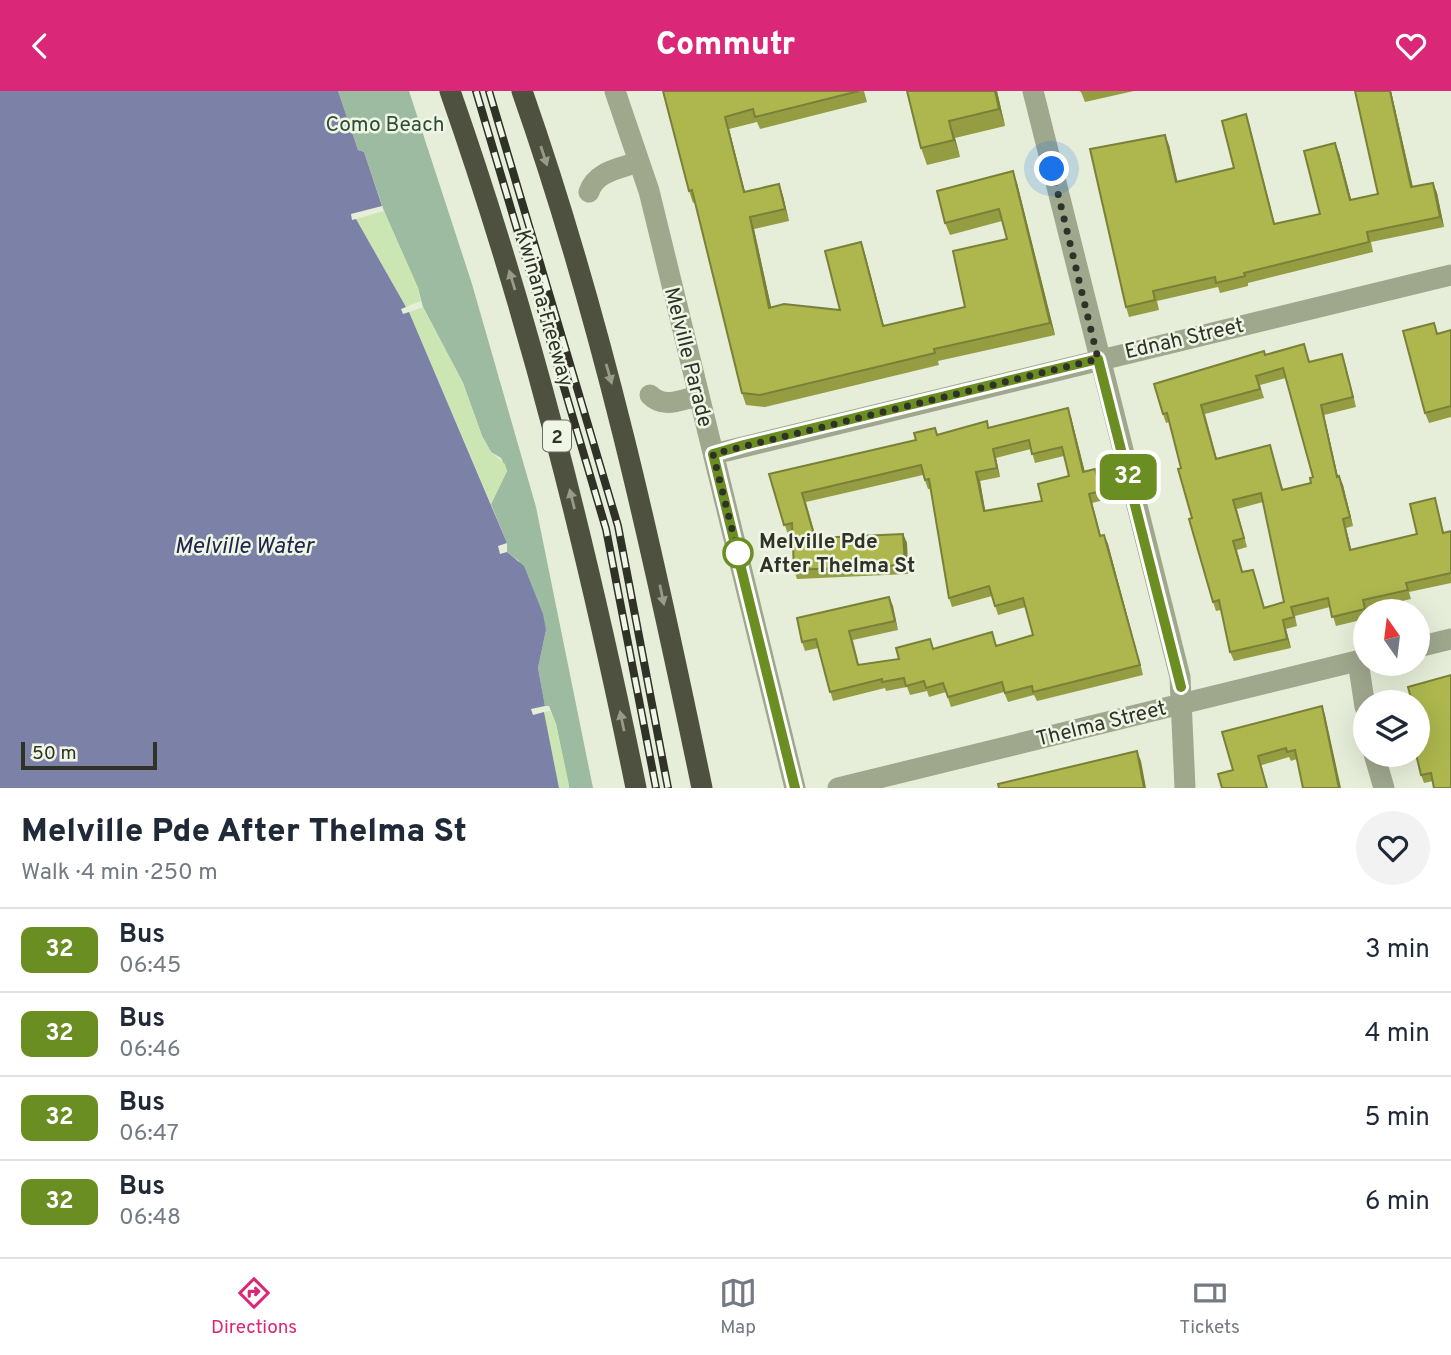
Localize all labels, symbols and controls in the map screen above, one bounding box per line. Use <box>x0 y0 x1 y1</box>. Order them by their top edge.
text: Commutr <box>656 26 795 66</box>
icon: back <box>21 27 59 65</box>
icon: heart <box>1392 27 1430 65</box>
park label: Como Beach <box>326 112 444 139</box>
one-way arrow <box>540 145 550 166</box>
your location <box>1034 151 1069 186</box>
street label: Kwinana Freeway <box>508 227 579 390</box>
one-way arrow <box>506 269 517 290</box>
street label: Melville Parade <box>657 285 718 430</box>
street label: Ednah Street <box>1122 313 1246 366</box>
one-way arrow <box>605 363 615 384</box>
road number: 2 <box>543 421 571 451</box>
line badge: 32 <box>1096 454 1160 500</box>
text: 32 <box>1114 462 1142 492</box>
one-way arrow <box>566 488 577 510</box>
place label: Melville Pde After Thelma St <box>759 529 915 580</box>
water label: Melville Water <box>174 533 316 562</box>
marker: Melville Pde After Thelma St <box>723 538 753 568</box>
one-way arrow <box>656 584 667 606</box>
north arrow <box>1353 599 1430 675</box>
map controls <box>1353 599 1430 767</box>
button: layers <box>1353 690 1430 767</box>
street label: Thelma Street <box>1034 695 1169 754</box>
one-way arrow <box>617 710 628 732</box>
scale bar <box>21 739 158 771</box>
text: 50 m <box>32 742 77 766</box>
button: heart <box>1356 811 1430 885</box>
text: Melville Pde After Thelma St <box>21 812 467 854</box>
text: Walk · 4 min · 250 m <box>21 859 218 888</box>
text: Bus <box>119 919 165 952</box>
text: 3 min <box>1365 934 1430 967</box>
text: 32 <box>45 935 74 965</box>
text: 06:45 <box>119 952 181 981</box>
text: Bus <box>119 1003 165 1036</box>
text: 4 min <box>1364 1018 1430 1051</box>
text: 32 <box>45 1019 74 1049</box>
text: 06:46 <box>119 1036 181 1065</box>
text: Bus <box>119 1087 165 1120</box>
text: 5 min <box>1364 1102 1430 1135</box>
text: 32 <box>45 1103 74 1133</box>
text: 06:47 <box>119 1120 179 1149</box>
text: Bus <box>119 1171 165 1204</box>
text: 6 min <box>1365 1186 1430 1219</box>
text: 32 <box>45 1187 74 1217</box>
text: 06:48 <box>119 1204 181 1233</box>
tab: Directions <box>211 1274 297 1340</box>
tab: Map <box>719 1274 757 1340</box>
tab: Tickets <box>1179 1274 1240 1340</box>

